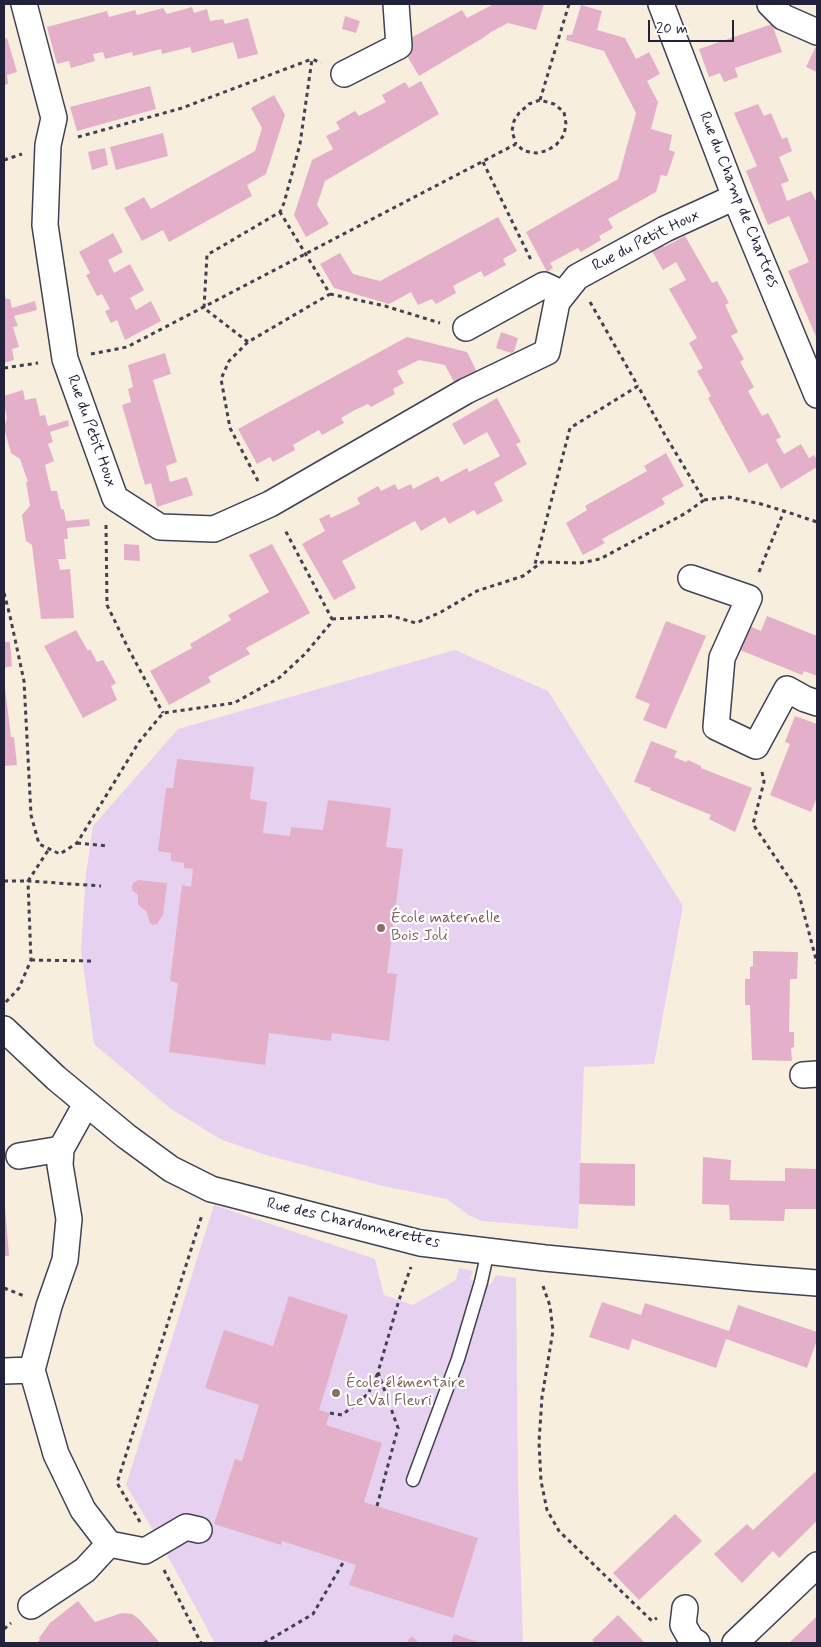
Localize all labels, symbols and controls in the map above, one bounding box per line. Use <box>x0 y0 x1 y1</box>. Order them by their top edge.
scale bar <box>651 10 737 42</box>
text: 20 m <box>656 19 688 39</box>
street label: Rue du Champ de Chartres <box>694 109 782 291</box>
street label: Rue du Petit Houx <box>589 206 703 276</box>
street label: Rue du Petit Houx <box>62 373 120 489</box>
place label: École maternelle Bois Joli <box>391 909 501 947</box>
marker: École maternelle Bois Joli <box>375 922 387 934</box>
street label: Rue des Chardonnerettes <box>265 1195 441 1253</box>
place label: École élémentaire Le Val Fleuri <box>346 1374 465 1412</box>
marker: École élémentaire Le Val Fleuri <box>330 1387 342 1399</box>

